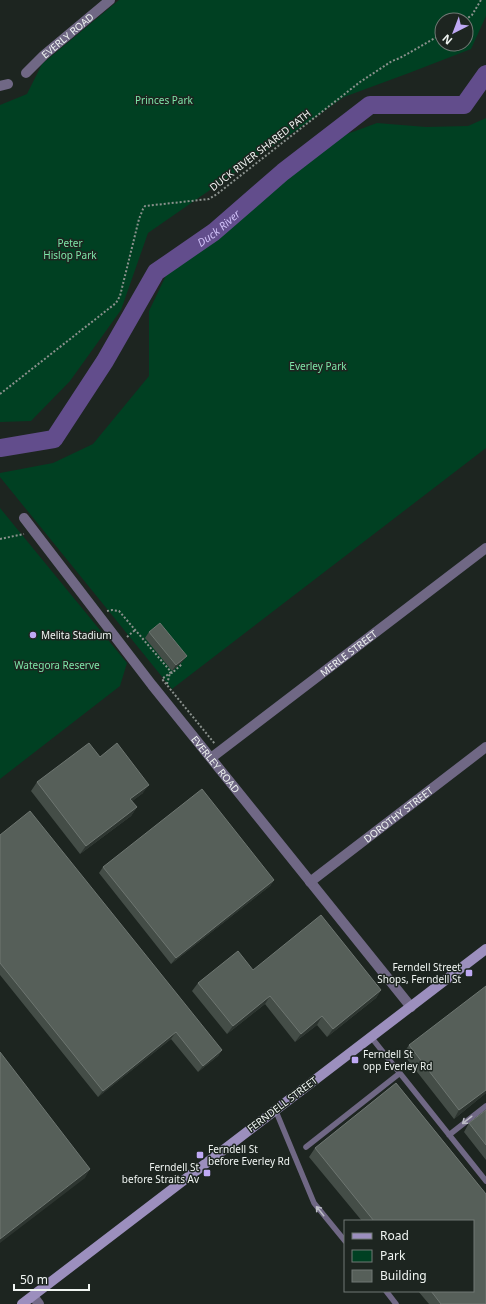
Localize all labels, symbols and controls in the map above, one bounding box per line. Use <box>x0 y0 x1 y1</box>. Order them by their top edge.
street label: EVERLY ROAD <box>38 10 97 61</box>
north arrow <box>434 12 474 52</box>
text: N <box>439 31 455 48</box>
park label: Princes Park <box>135 93 194 107</box>
street label: DUCK RIVER SHARED PATH <box>206 106 314 194</box>
water label: Duck River <box>194 205 243 249</box>
park label: Peter Hislop Park <box>43 236 97 262</box>
park label: Everley Park <box>289 359 347 373</box>
street label: MERLE STREET <box>317 626 380 679</box>
place label: Melita Stadium <box>41 628 112 642</box>
marker: Melita Stadium <box>28 630 38 640</box>
park label: Wategora Reserve <box>14 658 100 672</box>
street label: EVERLEY ROAD <box>188 732 243 796</box>
street label: DOROTHY STREET <box>360 783 436 846</box>
place label: Ferndell Street Shops, Ferndell St <box>377 960 461 986</box>
marker: Ferndell Street Shops, Ferndell St <box>464 968 474 978</box>
place label: Ferndell St opp Everley Rd <box>363 1047 432 1073</box>
marker: Ferndell St opp Everley Rd <box>350 1055 360 1065</box>
street label: FERNDELL STREET <box>244 1073 320 1135</box>
one-way arrow <box>462 1116 473 1125</box>
place label: Ferndell St before Everley Rd <box>208 1142 290 1168</box>
marker: Ferndell St before Everley Rd <box>195 1150 205 1160</box>
place label: Ferndell St before Straits Av <box>122 1160 200 1186</box>
marker: Ferndell St before Straits Av <box>202 1168 212 1178</box>
one-way arrow <box>316 1206 325 1217</box>
legend <box>344 1220 474 1292</box>
text: Road <box>380 1227 409 1244</box>
text: Park <box>380 1247 406 1264</box>
scale bar <box>14 1266 89 1292</box>
text: Building <box>380 1267 427 1284</box>
text: 50 m <box>20 1271 48 1288</box>

